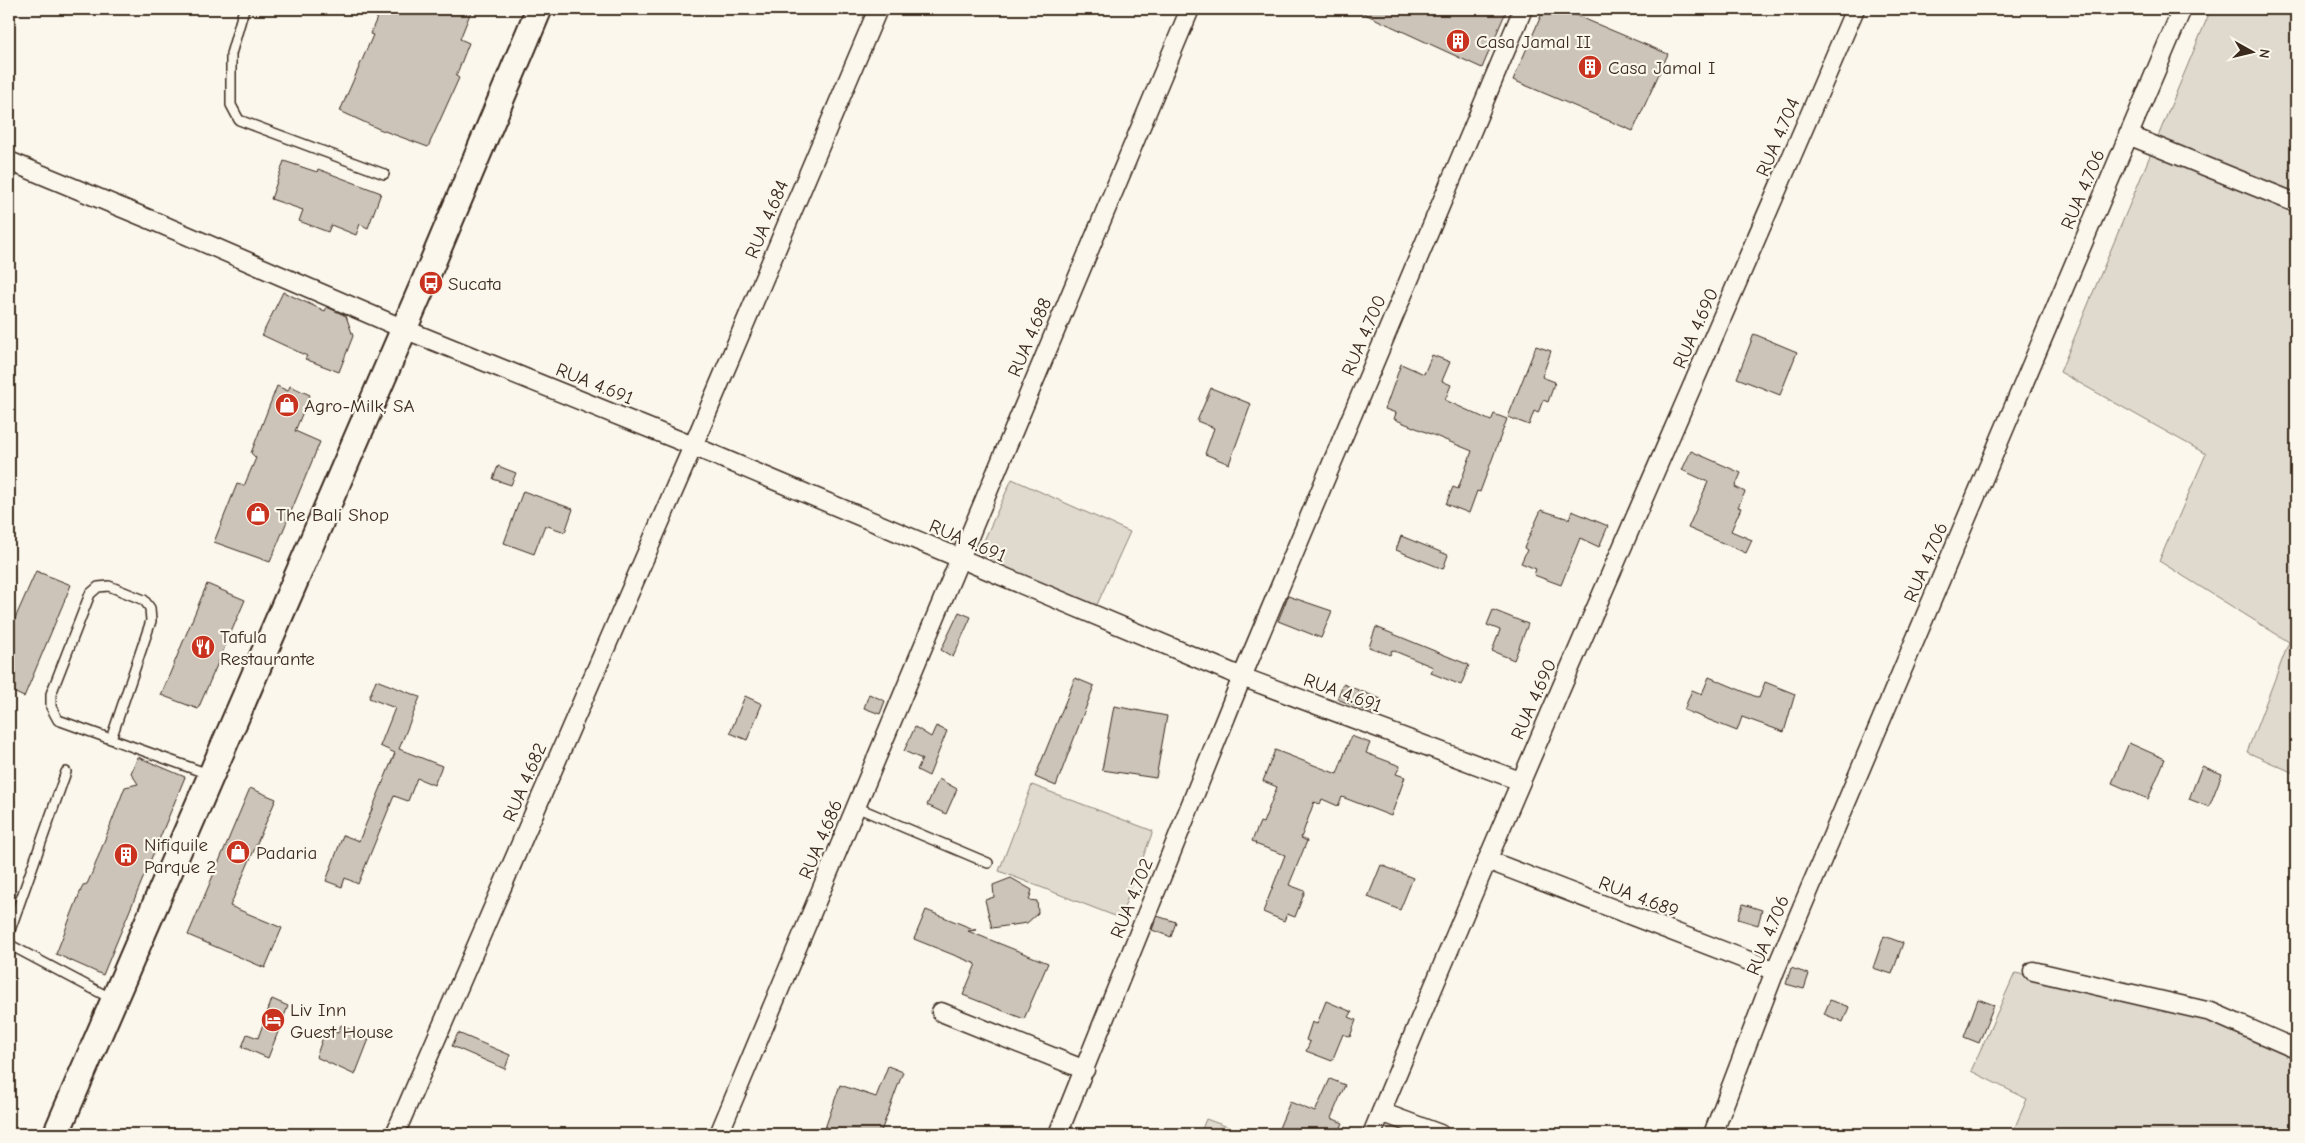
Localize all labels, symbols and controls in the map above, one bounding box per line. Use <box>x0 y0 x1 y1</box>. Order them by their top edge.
building icon: Casa Jamal II <box>1445 28 1471 54</box>
north arrow <box>2228 28 2278 78</box>
place label: Casa Jamal II <box>1476 31 1591 53</box>
text: N <box>2255 48 2273 59</box>
building icon: Casa Jamal I <box>1577 54 1603 80</box>
place label: Casa Jamal I <box>1608 57 1715 79</box>
street label: RUA 4.704 <box>1751 95 1804 180</box>
street label: RUA 4.706 <box>2056 146 2110 233</box>
street label: RUA 4.684 <box>741 177 793 262</box>
bus stop icon: Sucata <box>418 270 444 296</box>
place label: Sucata <box>448 273 502 295</box>
street label: RUA 4.690 <box>1668 285 1723 372</box>
street label: RUA 4.700 <box>1337 292 1391 379</box>
street label: RUA 4.688 <box>1003 295 1056 380</box>
street label: RUA 4.691 <box>553 358 637 409</box>
shop icon: Agro-Milk, SA <box>274 392 300 418</box>
place label: Agro-Milk, SA <box>304 395 415 417</box>
shop icon: The Bali Shop <box>245 501 271 527</box>
place label: The Bali Shop <box>276 504 389 526</box>
street label: RUA 4.691 <box>926 515 1009 567</box>
street label: RUA 4.706 <box>1899 519 1953 606</box>
place label: Tafula Restaurante <box>220 626 315 670</box>
restaurant icon: Tafula Restaurante <box>190 634 216 660</box>
street label: RUA 4.690 <box>1506 656 1561 743</box>
street label: RUA 4.691 <box>1301 669 1385 717</box>
street label: RUA 4.682 <box>498 740 551 825</box>
street label: RUA 4.686 <box>794 796 847 882</box>
place label: Nifiquile Parque 2 <box>144 834 216 878</box>
shop icon: Padaria <box>225 839 251 865</box>
building icon: Nifiquile Parque 2 <box>113 842 139 868</box>
place label: Padaria <box>256 842 317 864</box>
street label: RUA 4.702 <box>1106 855 1158 942</box>
street label: RUA 4.689 <box>1596 872 1682 922</box>
street label: RUA 4.706 <box>1742 892 1794 979</box>
place label: Liv Inn Guest House <box>290 999 393 1043</box>
hotel icon: Liv Inn Guest House <box>260 1007 286 1033</box>

